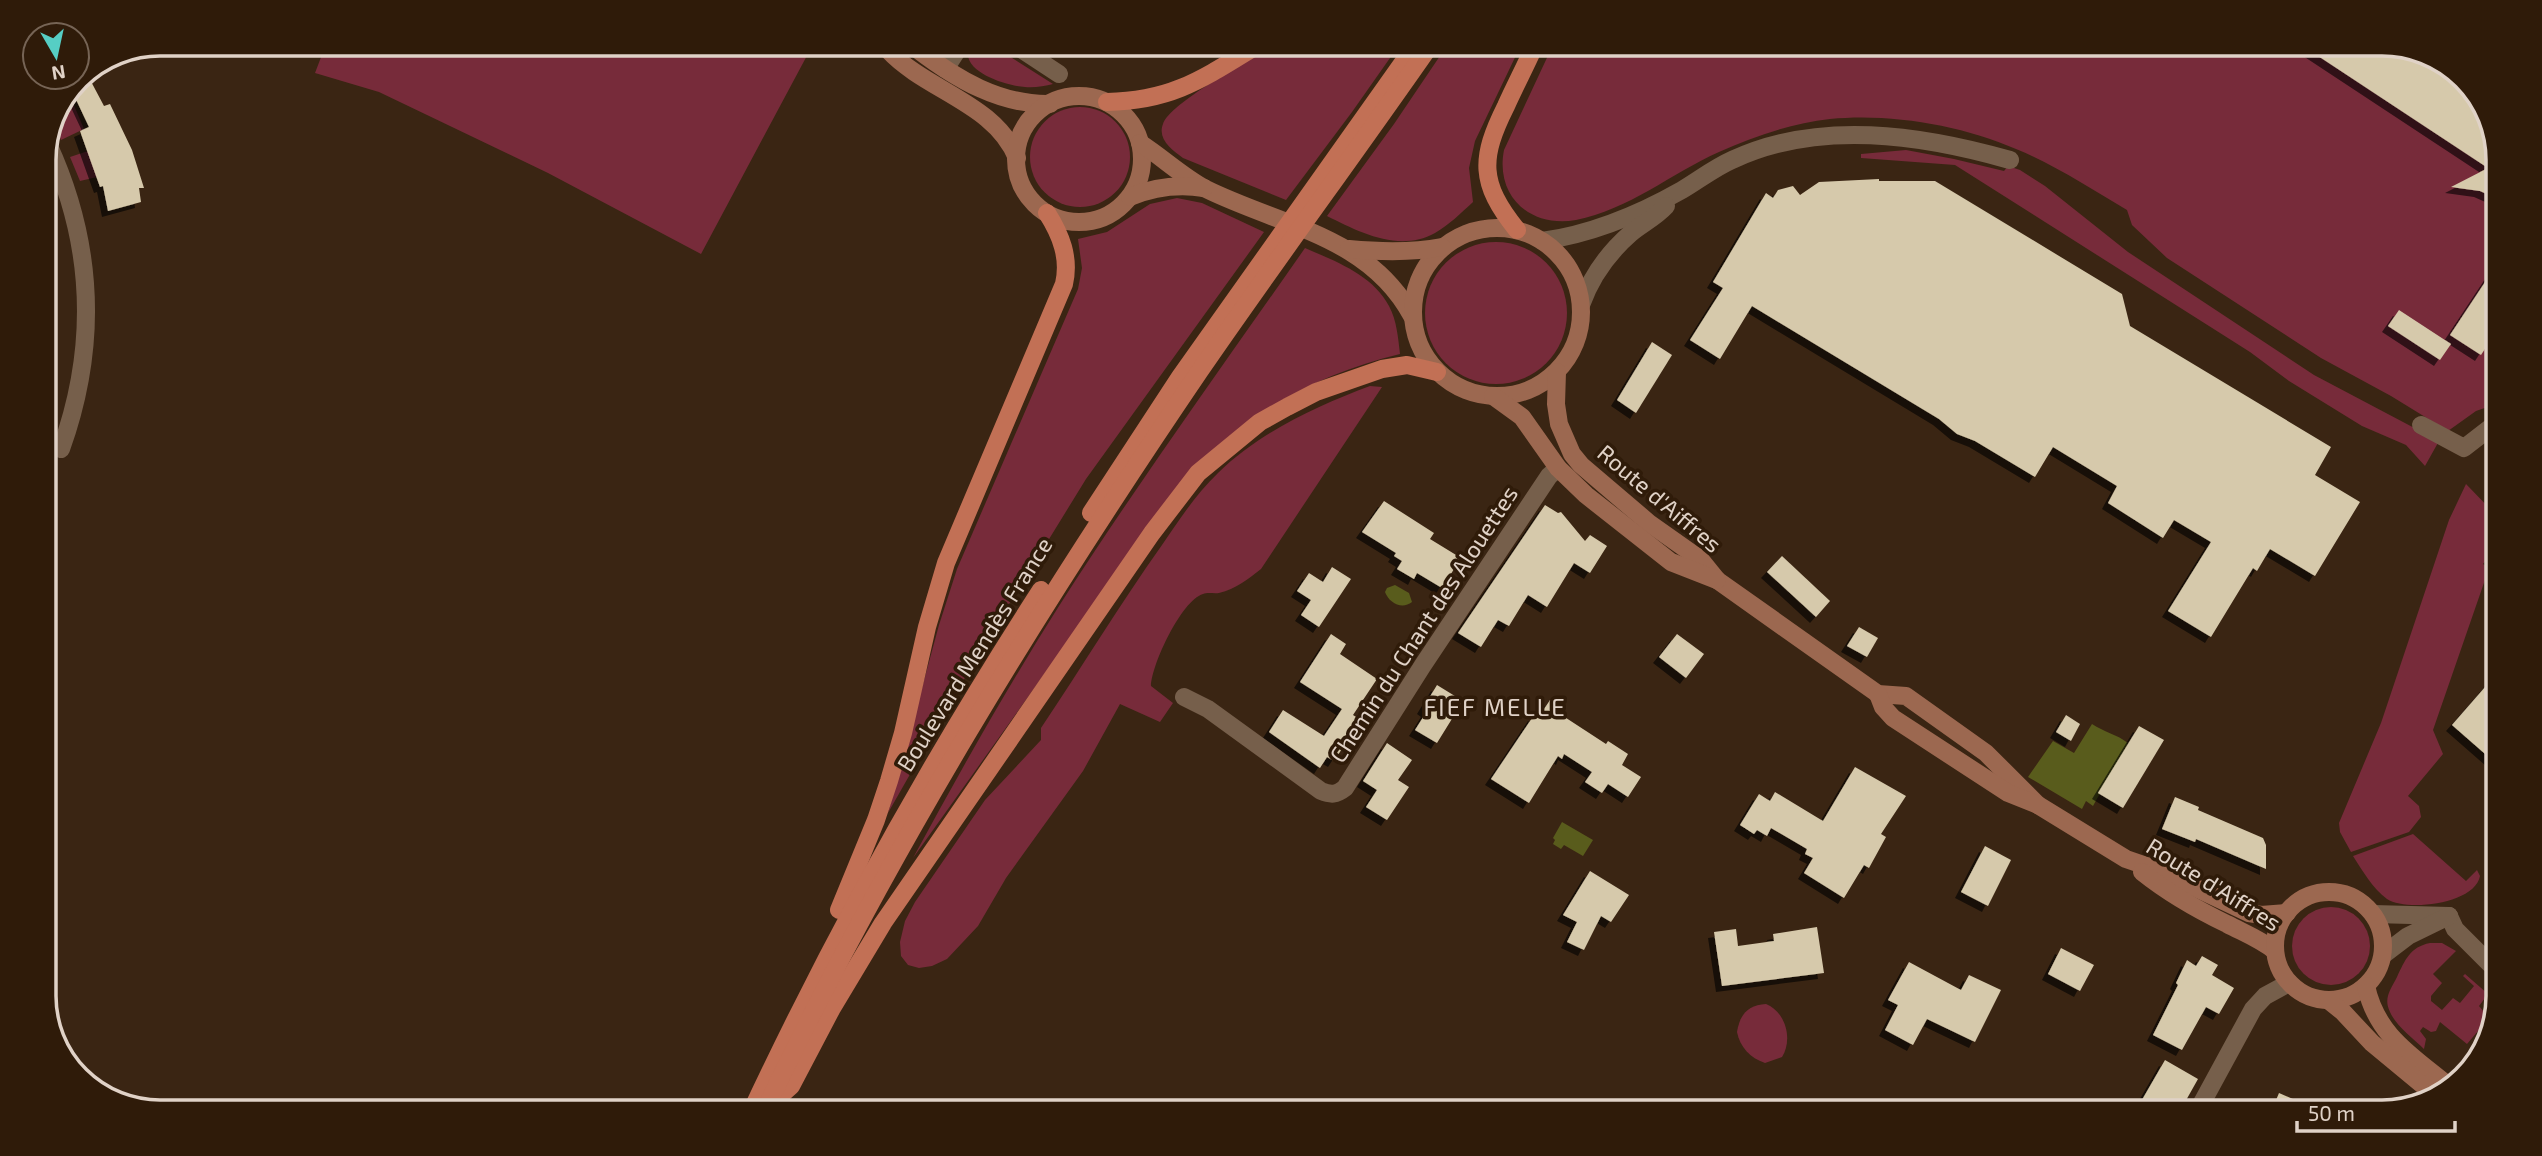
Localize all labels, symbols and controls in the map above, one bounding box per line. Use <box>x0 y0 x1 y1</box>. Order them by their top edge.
north arrow <box>21 21 91 91</box>
text: N <box>50 61 67 86</box>
street label: Route d'Aiffres <box>1592 438 1728 558</box>
street label: Chemin du Chant des Alouettes <box>1323 481 1523 767</box>
street label: Boulevard Mendès France <box>890 532 1058 776</box>
district label: FIEF MELLE <box>1423 692 1567 721</box>
street label: Route d'Aiffres <box>2142 832 2286 936</box>
scale bar <box>2297 1090 2454 1134</box>
text: 50 m <box>2308 1100 2355 1125</box>

